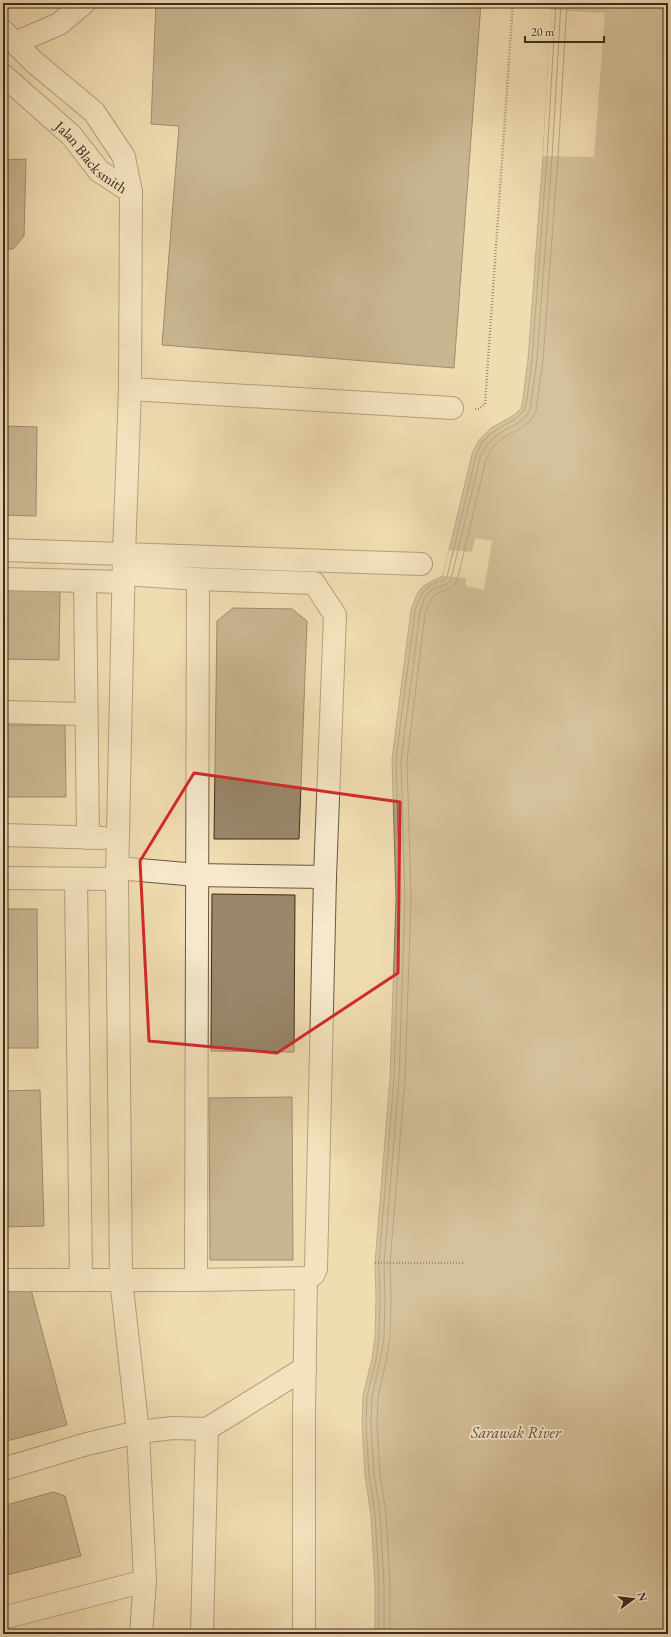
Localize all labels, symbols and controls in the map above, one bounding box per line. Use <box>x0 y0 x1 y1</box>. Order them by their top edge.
scale bar <box>525 18 604 44</box>
text: 20 m <box>531 24 555 40</box>
street label: Jalan Blacksmith <box>50 115 132 197</box>
water label: Sarawak River <box>470 1422 562 1443</box>
north arrow <box>613 1579 653 1619</box>
text: N <box>635 1590 651 1603</box>

